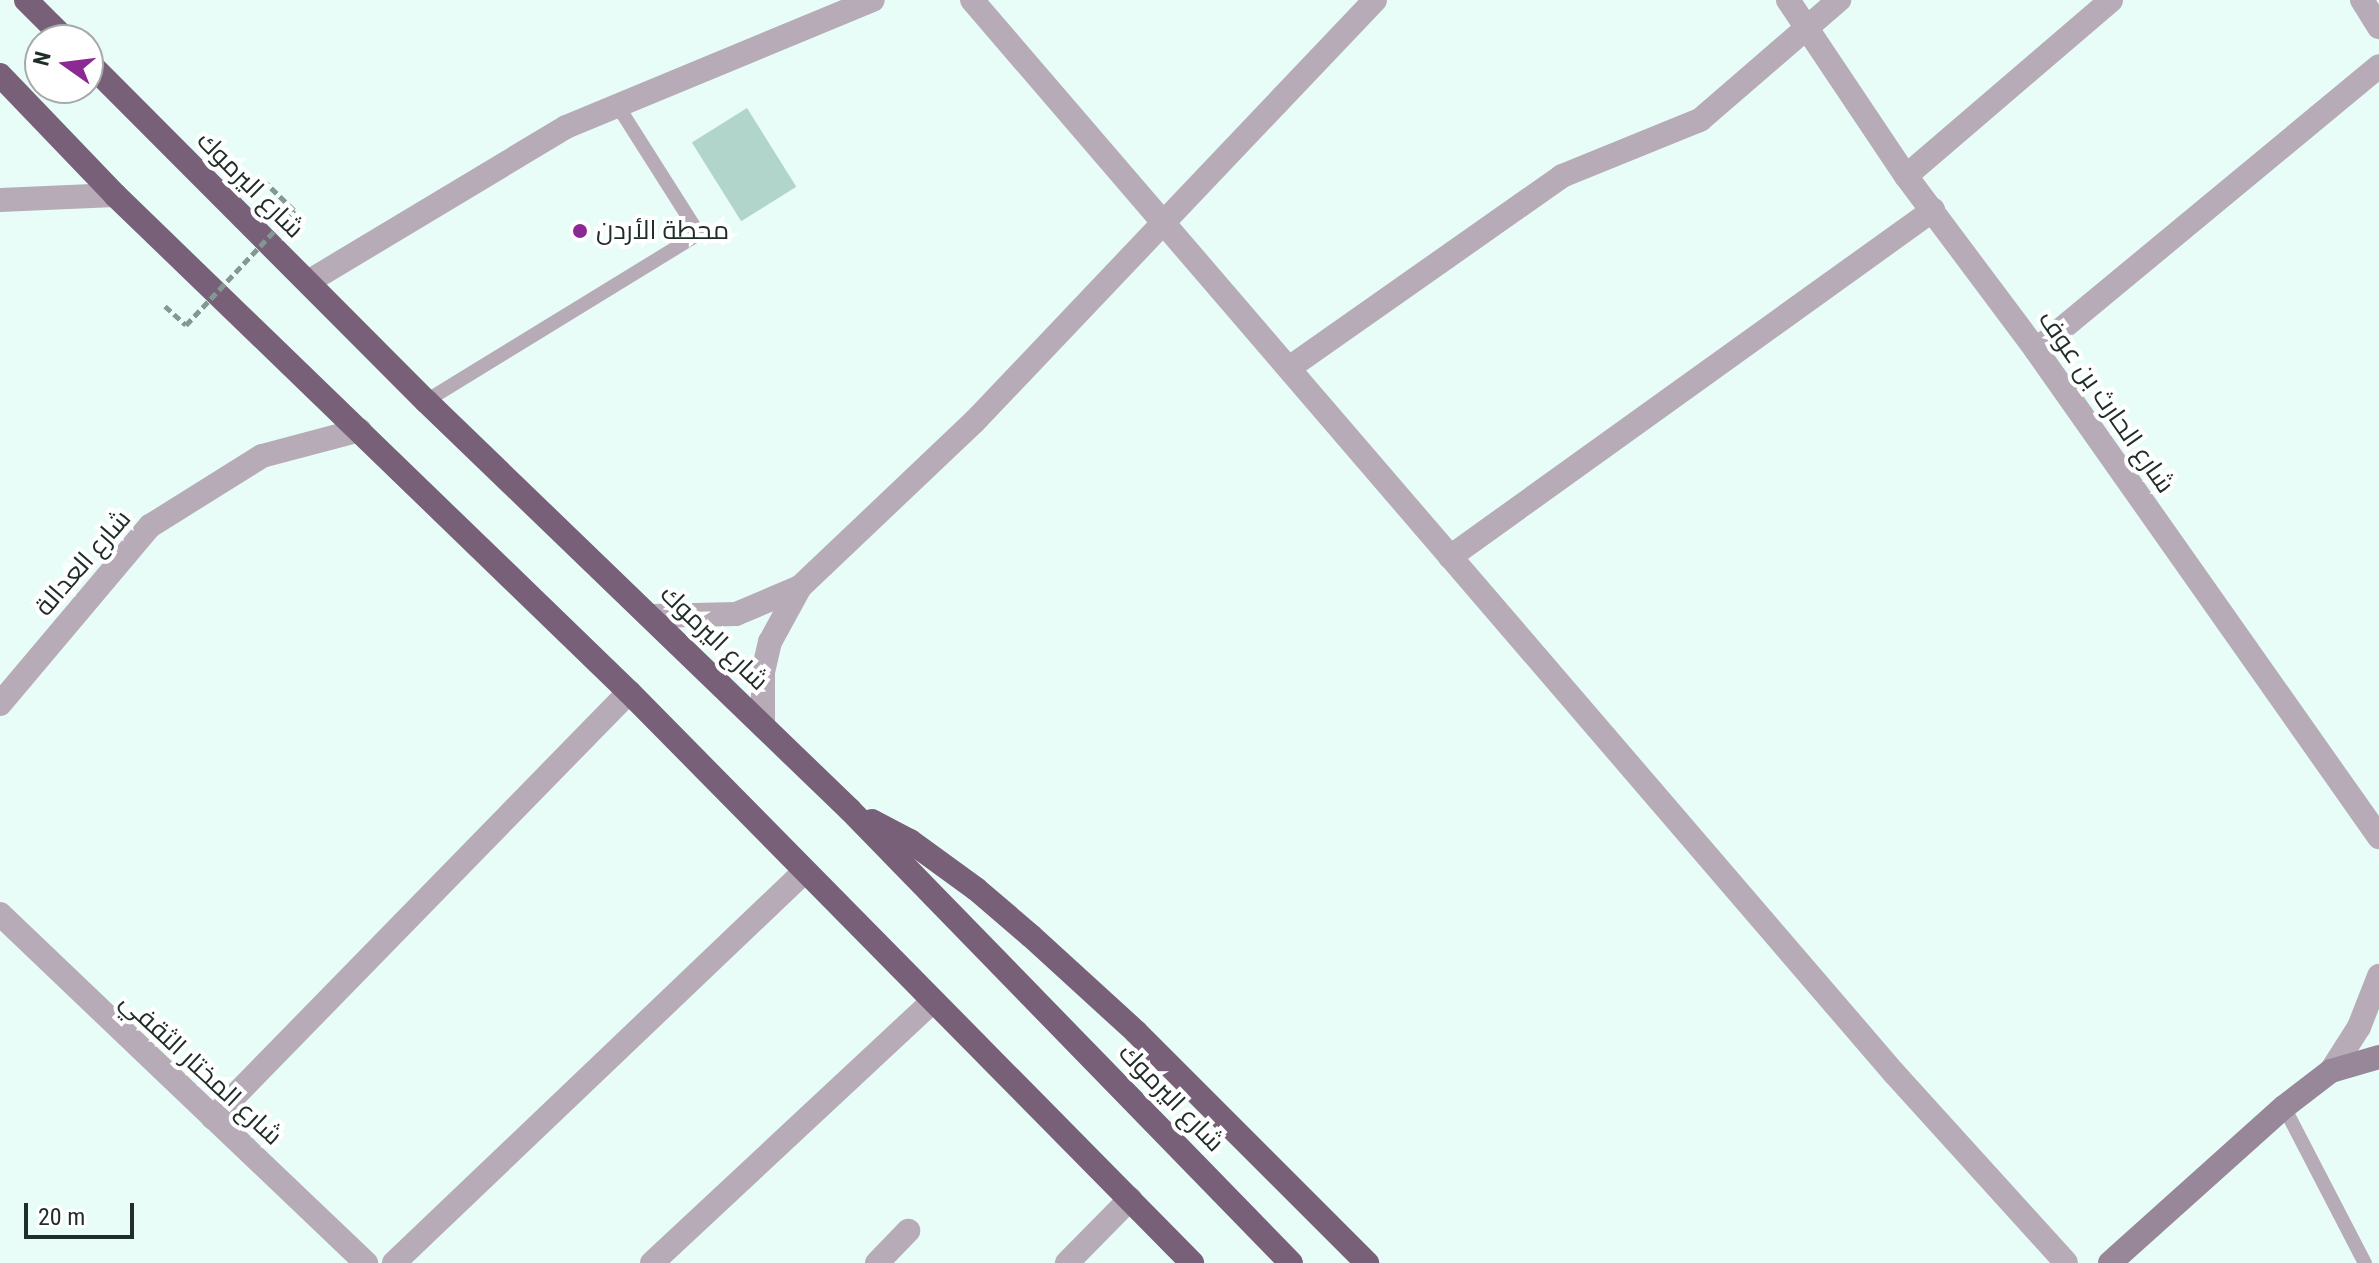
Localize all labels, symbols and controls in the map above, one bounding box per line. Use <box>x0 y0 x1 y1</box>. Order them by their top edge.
north arrow <box>24 24 104 104</box>
text: N <box>28 49 56 68</box>
street label: شارع اليرموك <box>190 125 310 245</box>
place label: محطة الأردن <box>596 215 729 247</box>
marker: محطة الأردن <box>571 222 589 240</box>
street label: شارع الحارث بن عوف <box>2031 305 2181 499</box>
street label: شارع العدالة <box>29 504 137 622</box>
street label: شارع اليرموك <box>654 579 774 697</box>
street label: شارع المختار الثقفي <box>114 986 288 1152</box>
street label: شارع اليرموك <box>1112 1038 1230 1158</box>
scale bar <box>28 1187 138 1237</box>
text: 20 m <box>38 1203 85 1231</box>

